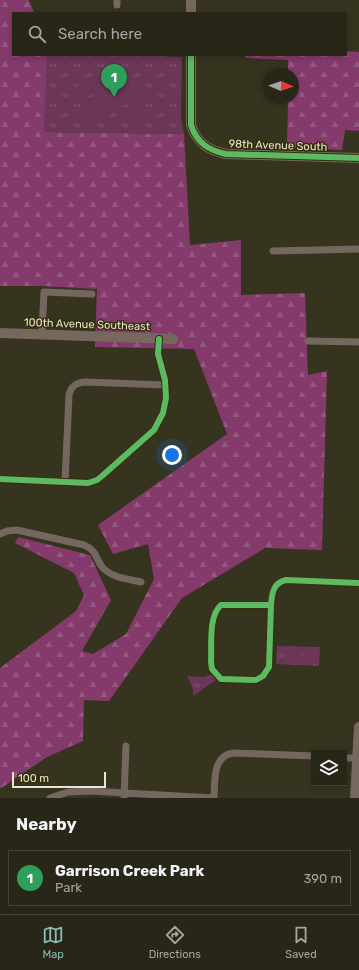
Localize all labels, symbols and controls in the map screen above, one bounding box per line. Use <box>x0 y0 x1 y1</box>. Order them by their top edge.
search box <box>12 12 347 56</box>
icon: search <box>26 23 48 45</box>
text: Search here <box>58 25 142 43</box>
pin: 1 <box>101 64 127 97</box>
north arrow <box>263 68 299 104</box>
street label: 98th Avenue South <box>228 137 328 154</box>
street label: 100th Avenue Southeast <box>24 316 151 333</box>
your location <box>162 445 182 465</box>
map controls <box>311 750 347 786</box>
button: layers <box>311 750 347 786</box>
scale bar <box>12 770 106 789</box>
text: 100 m <box>18 772 49 785</box>
text: Nearby <box>16 814 77 834</box>
text: Garrison Creek Park <box>55 862 204 880</box>
text: 1 <box>27 871 33 886</box>
text: 390 m <box>303 871 342 886</box>
text: Park <box>55 880 82 895</box>
tab: Map <box>42 924 64 961</box>
tab: Directions <box>149 924 201 961</box>
tab: Saved <box>285 924 317 961</box>

